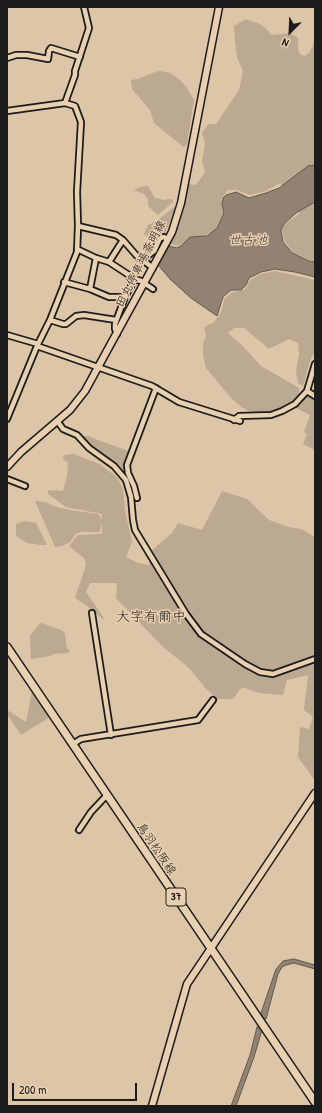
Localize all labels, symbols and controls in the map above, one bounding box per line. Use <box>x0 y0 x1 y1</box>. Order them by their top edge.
north arrow <box>270 12 310 52</box>
text: N <box>280 35 291 51</box>
street label: 田丸停車場斎明線 <box>113 218 169 310</box>
water label: 世古池 <box>229 233 267 249</box>
district label: 大字有爾中 <box>116 609 186 625</box>
street label: 鳥羽松阪線 <box>133 820 179 878</box>
road number: 37 <box>166 888 186 906</box>
scale bar <box>14 1075 139 1101</box>
text: 200 m <box>19 1081 46 1098</box>

